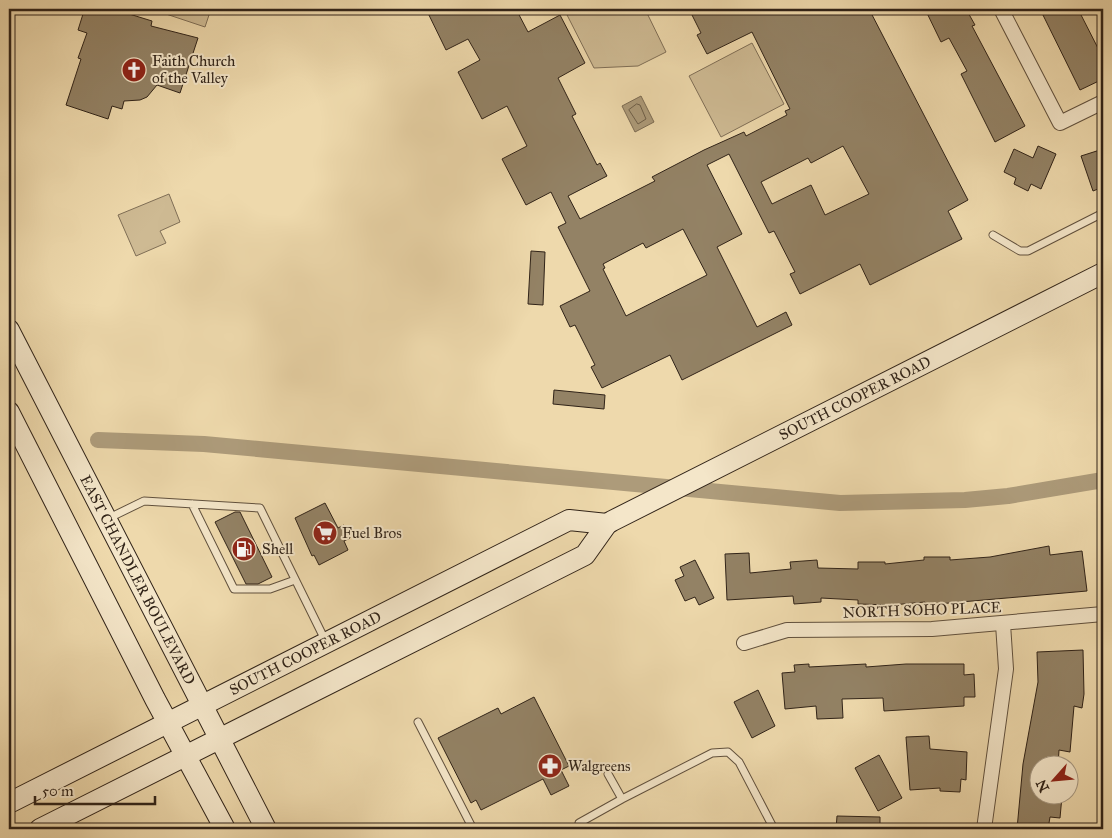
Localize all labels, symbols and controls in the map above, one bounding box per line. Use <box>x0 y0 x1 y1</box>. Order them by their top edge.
place label: Faith Church of the Valley <box>152 52 236 87</box>
church icon: Faith Church of the Valley <box>121 57 147 83</box>
street label: SOUTH COOPER ROAD <box>776 352 934 444</box>
street label: EAST CHANDLER BOULEVARD <box>76 472 199 688</box>
supermarket icon: Fuel Bros <box>312 520 338 546</box>
place label: Fuel Bros <box>342 524 402 542</box>
fuel station icon: Shell <box>231 536 257 562</box>
place label: Shell <box>262 540 294 558</box>
street label: NORTH SOHO PLACE <box>842 598 1002 622</box>
street label: SOUTH COOPER ROAD <box>226 607 384 699</box>
pharmacy icon: Walgreens <box>537 753 563 779</box>
north arrow <box>1030 756 1080 806</box>
place label: Walgreens <box>568 757 631 775</box>
scale bar <box>35 773 155 805</box>
text: N <box>1033 776 1053 795</box>
text: 50 m <box>42 782 74 800</box>

